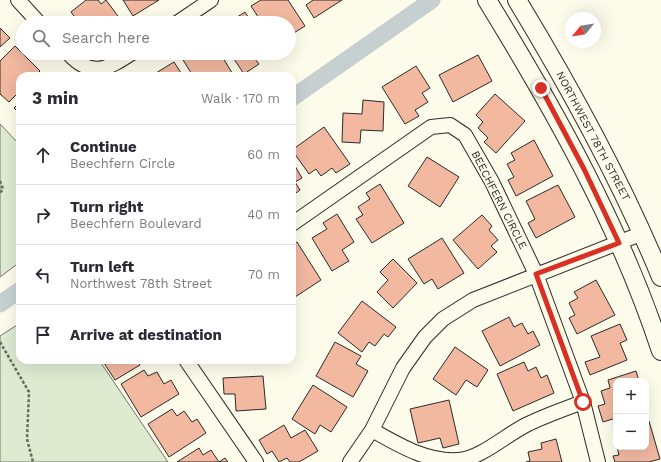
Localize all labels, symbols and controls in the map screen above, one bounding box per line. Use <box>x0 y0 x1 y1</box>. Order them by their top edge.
north arrow <box>565 12 601 48</box>
search box <box>16 16 296 60</box>
icon: search <box>30 27 52 49</box>
text: Search here <box>62 29 150 47</box>
street label: NORTHWEST 78TH STREET <box>553 69 633 203</box>
route end <box>532 79 550 97</box>
text: 3 min <box>32 88 78 108</box>
text: Walk · 170 m <box>201 91 280 106</box>
text: Continue <box>70 138 137 156</box>
icon: ahead <box>32 144 54 166</box>
text: 60 m <box>247 147 280 162</box>
street label: BEECHFERN CIRCLE <box>469 149 529 251</box>
text: Beechfern Circle <box>70 156 175 171</box>
text: Turn right <box>70 198 143 216</box>
icon: right <box>32 204 54 226</box>
text: 40 m <box>247 207 280 222</box>
text: Beechfern Boulevard <box>70 216 202 231</box>
text: Turn left <box>70 258 134 276</box>
icon: left <box>32 264 54 286</box>
text: 70 m <box>248 267 280 282</box>
text: Northwest 78th Street <box>70 276 212 291</box>
icon: arrive <box>32 324 54 346</box>
text: Arrive at destination <box>70 326 222 344</box>
map controls <box>613 378 649 450</box>
button: + <box>613 378 649 414</box>
route start <box>574 393 592 411</box>
button: − <box>613 414 649 450</box>

